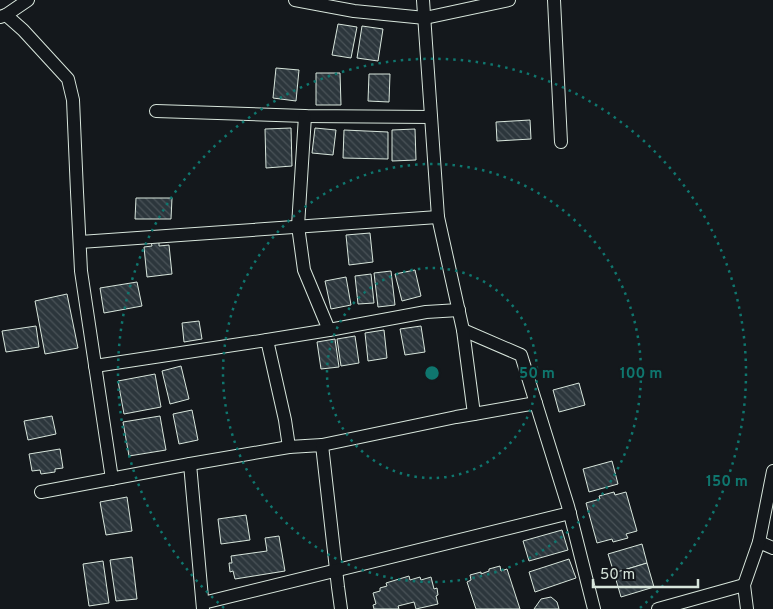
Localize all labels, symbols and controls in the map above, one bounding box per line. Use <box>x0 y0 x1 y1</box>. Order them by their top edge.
centre of rings <box>423 364 441 382</box>
text: 50 m <box>519 365 555 384</box>
text: 100 m <box>620 365 662 384</box>
text: 150 m <box>706 473 748 492</box>
scale bar <box>593 556 698 588</box>
text: 50 m <box>600 566 635 585</box>

